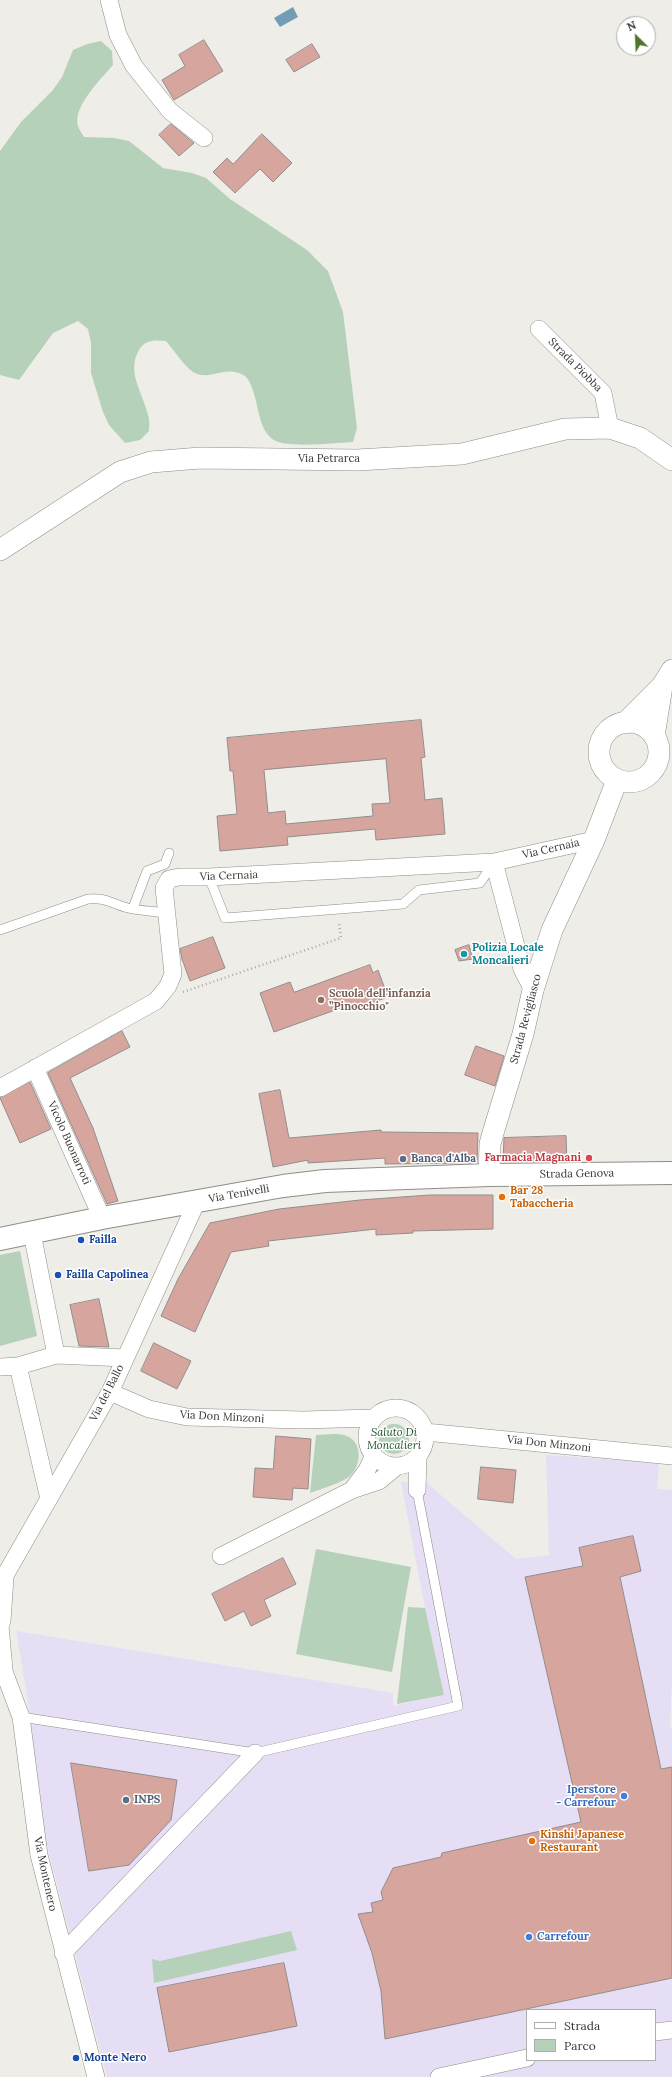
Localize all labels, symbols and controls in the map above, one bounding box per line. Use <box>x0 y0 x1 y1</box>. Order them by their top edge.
north arrow <box>616 16 656 56</box>
text: N <box>625 18 638 34</box>
street label: Strada Piobba <box>545 335 605 395</box>
street label: Via Petrarca <box>298 452 360 466</box>
street label: Via Cernaia <box>521 836 581 862</box>
street label: Via Cernaia <box>200 868 258 884</box>
place label: Polizia Locale Moncalieri <box>472 941 544 967</box>
marker: Polizia Locale Moncalieri <box>459 949 469 959</box>
street label: Strada Revigliasco <box>508 972 544 1066</box>
place label: Scuola dell’infanzia ”Pinocchio" <box>329 987 431 1013</box>
marker: Scuola dell’infanzia ”Pinocchio" <box>316 995 326 1005</box>
street label: Vicolo Buonarroti <box>45 1099 93 1187</box>
place label: Farmacia Magnani <box>484 1151 581 1165</box>
place label: Banca d'Alba <box>411 1152 476 1166</box>
marker: Farmacia Magnani <box>584 1153 594 1163</box>
marker: Banca d'Alba <box>398 1154 408 1164</box>
street label: Strada Genova <box>540 1167 614 1181</box>
street label: Via Tenivelli <box>208 1182 270 1206</box>
place label: Bar 28 Tabaccheria <box>510 1184 573 1210</box>
marker: Bar 28 Tabaccheria <box>497 1192 507 1202</box>
place label: Failla <box>89 1233 117 1247</box>
marker: Failla <box>76 1235 86 1245</box>
place label: Failla Capolinea <box>66 1268 149 1282</box>
marker: Failla Capolinea <box>53 1270 63 1280</box>
street label: Via del Ballo <box>87 1362 127 1424</box>
street label: Via Don Minzoni <box>179 1408 265 1426</box>
park label: Saluto Di Moncalieri <box>367 1426 421 1452</box>
street label: Via Don Minzoni <box>506 1433 592 1455</box>
place label: Iperstore - Carrefour <box>556 1783 616 1809</box>
marker: Iperstore - Carrefour <box>619 1791 629 1801</box>
place label: INPS <box>134 1793 160 1807</box>
marker: INPS <box>121 1795 131 1805</box>
place label: Kinshi Japanese Restaurant <box>540 1828 624 1854</box>
street label: Via Montenero <box>31 1836 59 1912</box>
marker: Kinshi Japanese Restaurant <box>527 1836 537 1846</box>
place label: Carrefour <box>537 1930 589 1944</box>
marker: Carrefour <box>524 1932 534 1942</box>
legend <box>526 2009 656 2061</box>
text: Strada <box>564 2018 600 2033</box>
text: Parco <box>564 2038 596 2053</box>
place label: Monte Nero <box>84 2051 147 2065</box>
marker: Monte Nero <box>71 2053 81 2063</box>

